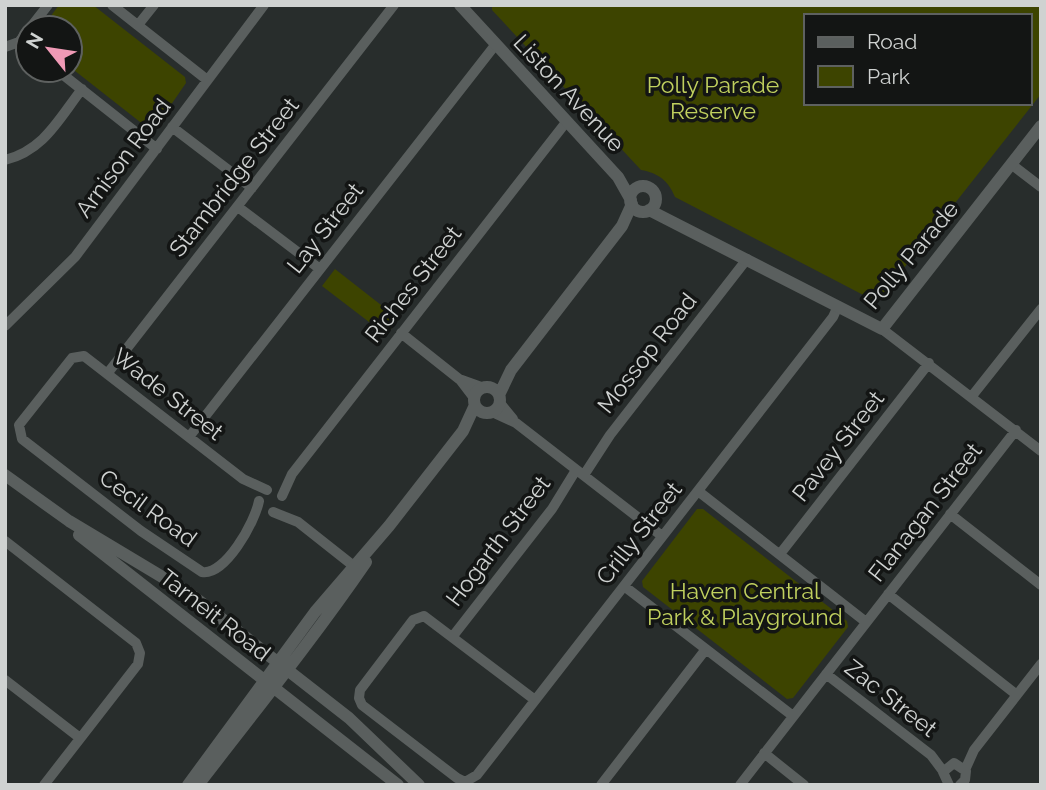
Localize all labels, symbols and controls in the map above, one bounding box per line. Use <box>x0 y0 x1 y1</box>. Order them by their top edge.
north arrow <box>14 14 84 84</box>
legend <box>804 14 1032 105</box>
text: N <box>21 29 47 52</box>
street label: Liston Avenue <box>508 29 630 157</box>
text: Road <box>867 29 917 54</box>
text: Park <box>867 64 910 89</box>
park label: Polly Parade Reserve <box>647 71 779 124</box>
street label: Stambridge Street <box>163 92 304 261</box>
street label: Arnison Road <box>69 93 176 222</box>
street label: Lay Street <box>281 177 368 278</box>
street label: Polly Parade <box>858 195 964 314</box>
street label: Riches Street <box>359 220 467 347</box>
street label: Mossop Road <box>591 287 702 418</box>
street label: Wade Street <box>108 342 229 445</box>
street label: Pavey Street <box>786 385 889 506</box>
street label: Flanagan Street <box>862 437 987 586</box>
street label: Cecil Road <box>94 463 202 552</box>
street label: Hogarth Street <box>440 470 556 611</box>
street label: Crilly Street <box>590 476 687 589</box>
street label: Tarneit Road <box>155 563 276 666</box>
park label: Haven Central Park & Playground <box>647 577 843 630</box>
street label: Zac Street <box>840 653 943 742</box>

